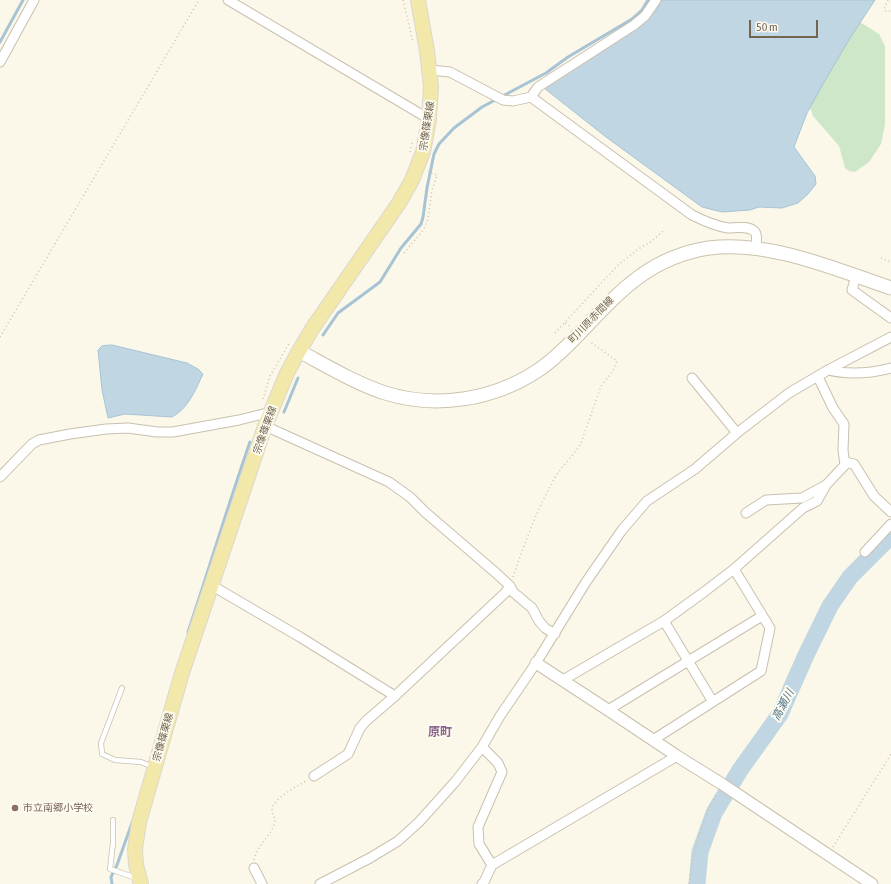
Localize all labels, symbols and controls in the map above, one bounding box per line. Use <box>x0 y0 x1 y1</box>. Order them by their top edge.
scale bar <box>751 12 820 38</box>
text: 50 m <box>756 20 778 34</box>
street label: 宗像篠栗線 <box>417 100 437 152</box>
street label: 町川原赤間線 <box>566 294 616 346</box>
street label: 宗像篠栗線 <box>251 404 279 456</box>
water label: 高瀬川 <box>769 687 797 723</box>
street label: 宗像篠栗線 <box>150 711 176 763</box>
district label: 原町 <box>428 725 452 739</box>
place label: 市立南郷小学校 <box>23 802 93 814</box>
marker: 市立南郷小学校 <box>10 803 20 813</box>

